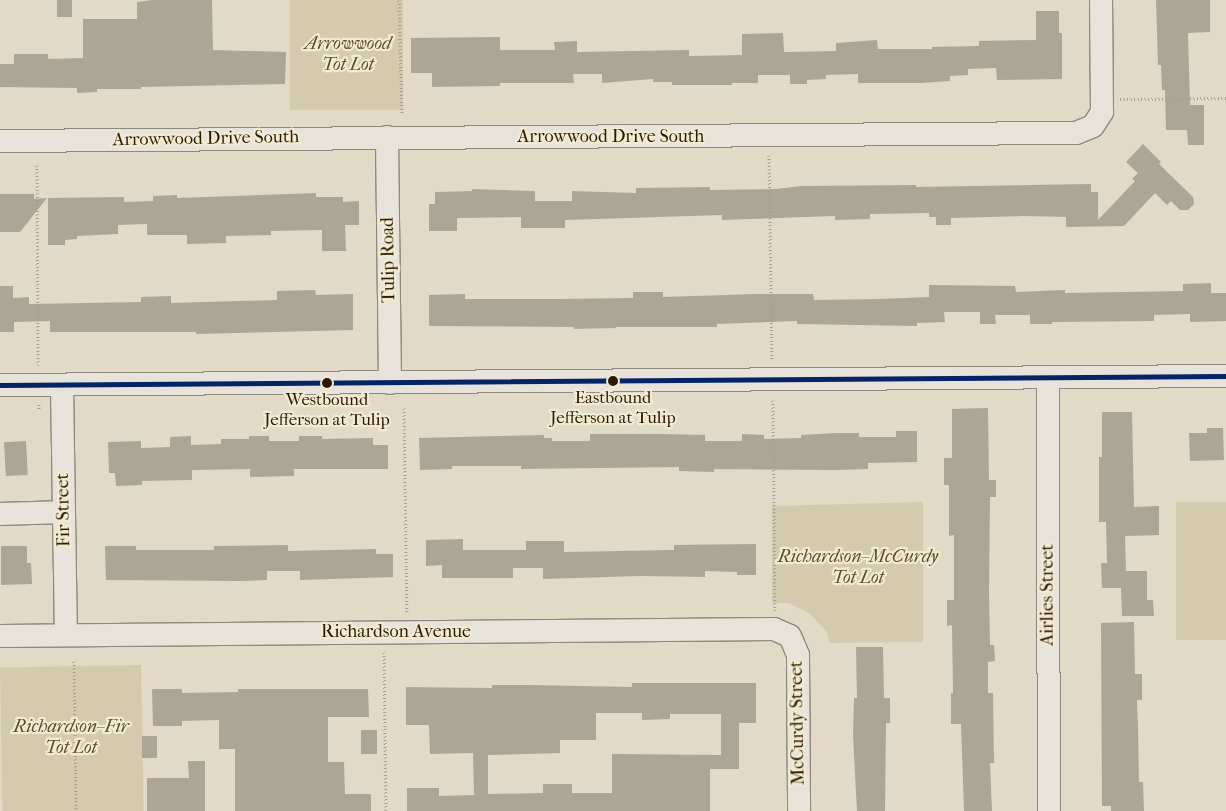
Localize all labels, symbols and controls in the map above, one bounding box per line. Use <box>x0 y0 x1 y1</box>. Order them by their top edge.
park label: Arrowwood Tot Lot <box>305 34 391 76</box>
street label: Arrowwood Drive South <box>518 126 704 148</box>
street label: Arrowwood Drive South <box>112 127 300 151</box>
street label: Tulip Road <box>377 217 401 303</box>
marker: Eastbound Jefferson at Tulip <box>608 376 618 386</box>
marker: Westbound Jefferson at Tulip <box>322 378 332 388</box>
place label: Eastbound Jefferson at Tulip <box>550 388 676 428</box>
place label: Westbound Jefferson at Tulip <box>264 390 390 430</box>
street label: Fir Street <box>53 473 75 547</box>
street label: Airlies Street <box>1037 544 1059 646</box>
park label: Richardson–McCurdy Tot Lot <box>778 547 938 590</box>
street label: Richardson Avenue <box>321 621 471 643</box>
street label: McCurdy Street <box>786 661 810 785</box>
park label: Richardson–Fir Tot Lot <box>13 717 129 760</box>

